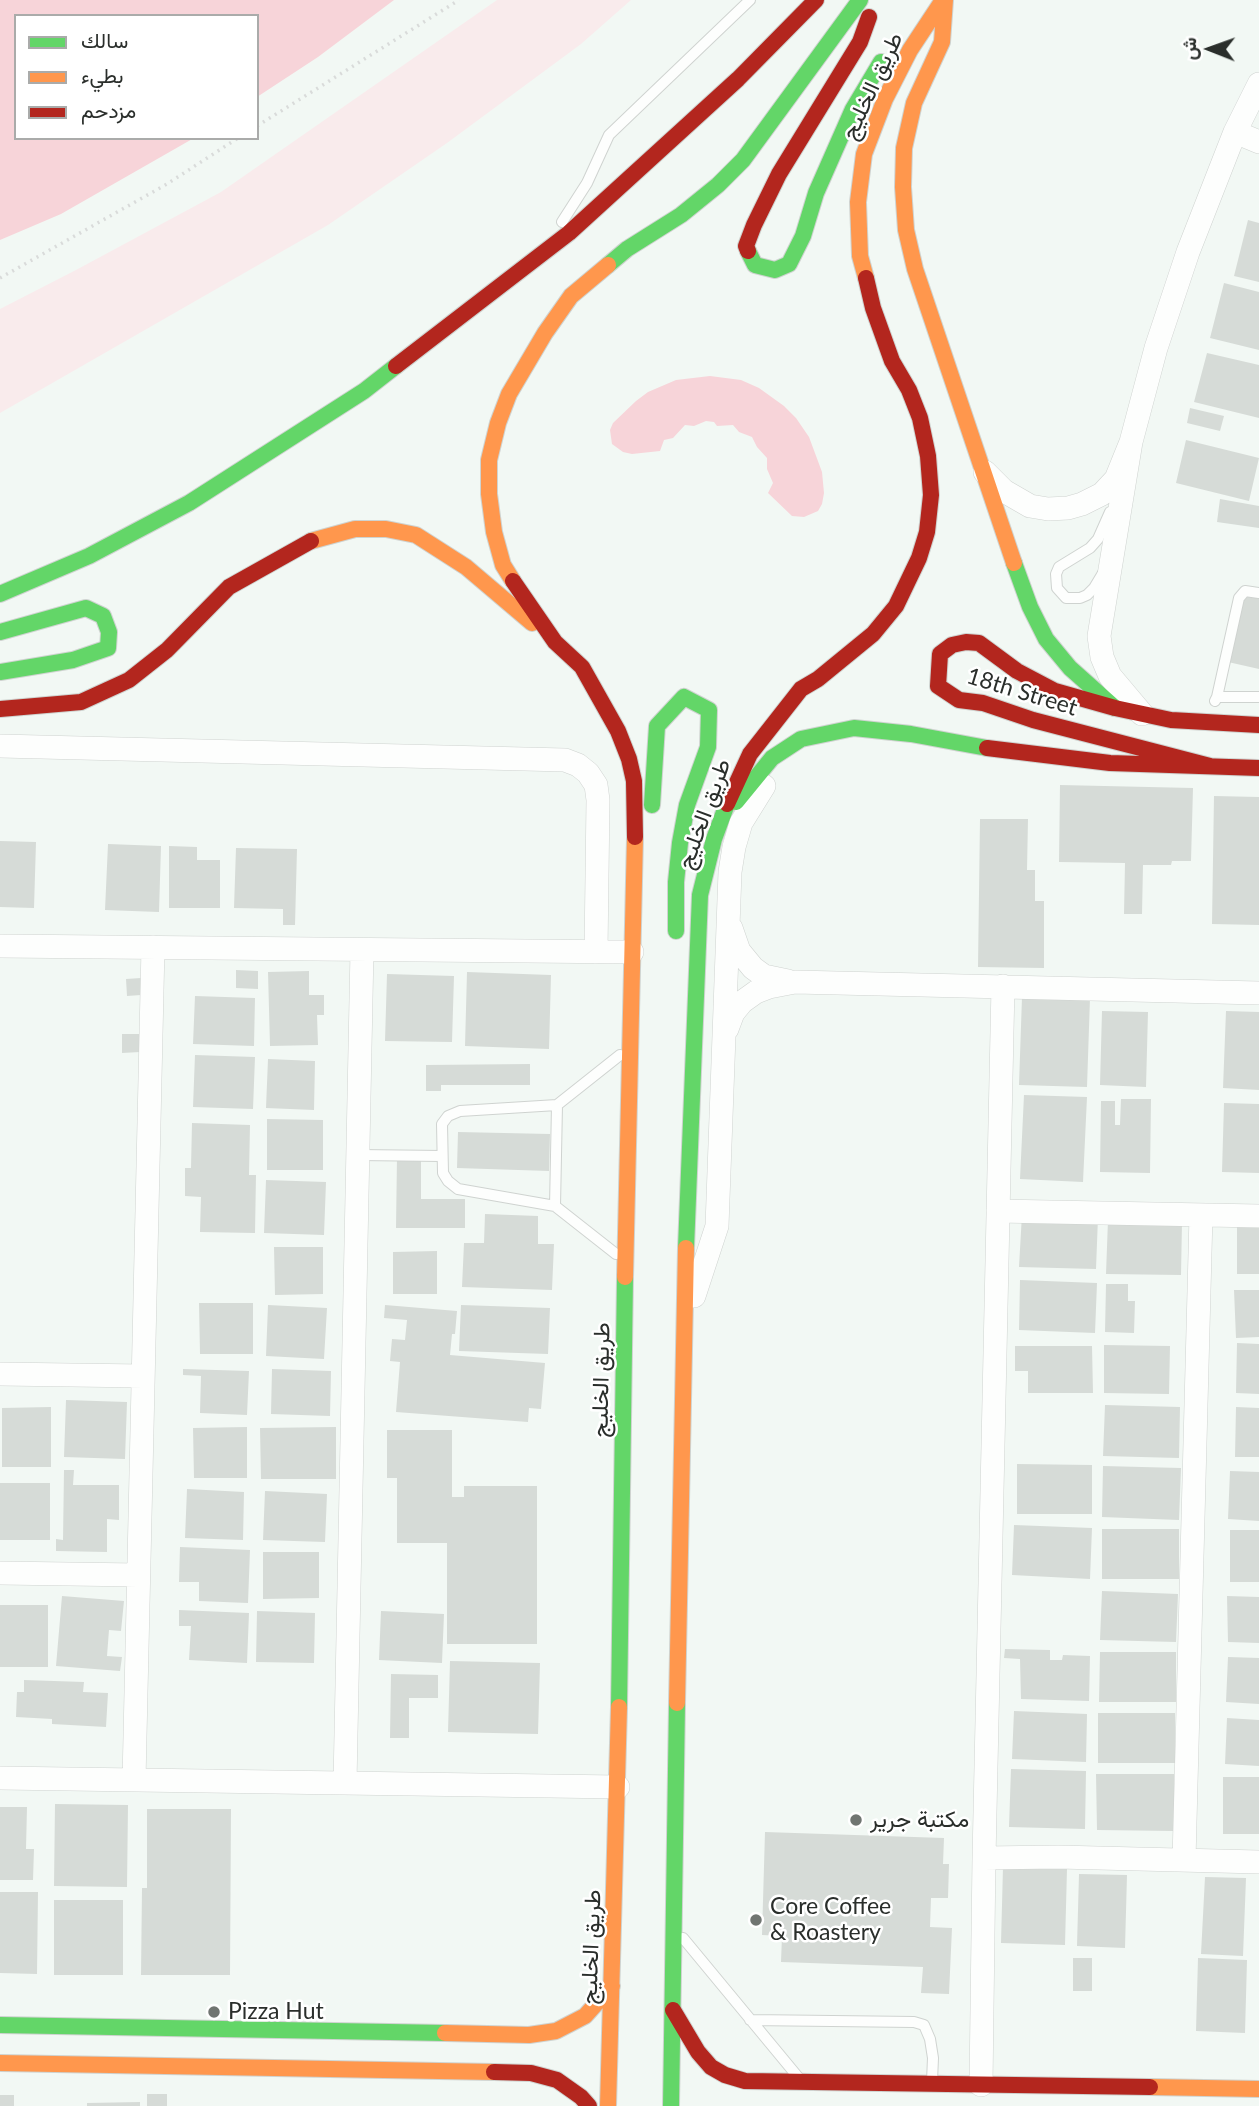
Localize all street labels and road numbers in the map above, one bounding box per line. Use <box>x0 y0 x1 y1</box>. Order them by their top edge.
street label: طريق الخليج <box>835 28 909 144</box>
street label: 18th Street <box>963 662 1081 722</box>
street label: طريق الخليج <box>671 755 737 873</box>
street label: طريق الخليج <box>586 1322 616 1438</box>
street label: طريق الخليج <box>575 1889 607 2005</box>

